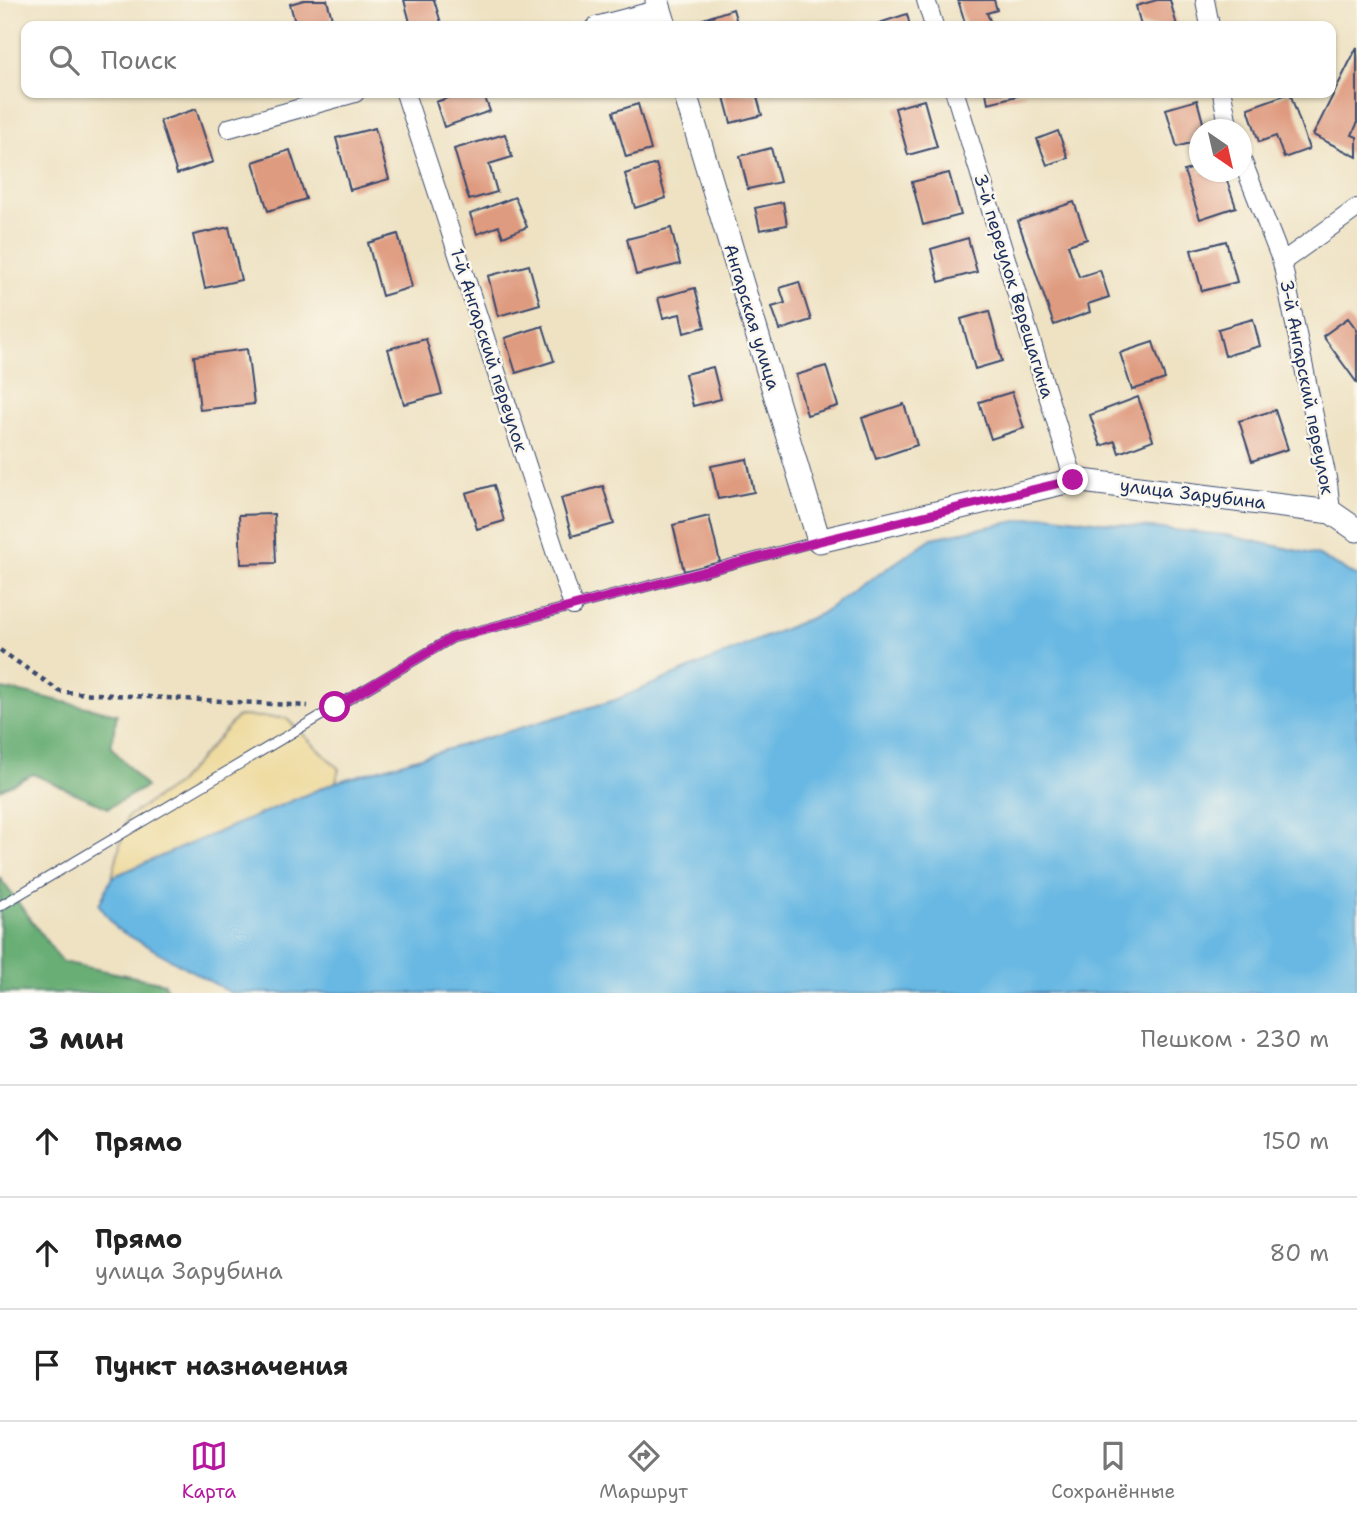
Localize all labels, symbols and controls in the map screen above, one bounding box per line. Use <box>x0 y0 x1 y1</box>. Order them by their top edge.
search box <box>21 21 1336 98</box>
icon: search <box>45 41 83 79</box>
text: Поиск <box>101 42 177 77</box>
north arrow <box>1189 119 1252 182</box>
street label: 3-й переулок Верещагина <box>968 171 1060 401</box>
street label: Ангарская улица <box>718 241 786 393</box>
street label: 1-й Ангарский переулок <box>445 245 533 455</box>
street label: 3-й Ангарский переулок <box>1274 278 1340 497</box>
route end <box>1057 464 1088 495</box>
street label: улица Зарубина <box>1119 473 1267 515</box>
route start <box>319 691 350 722</box>
text: 3 мин <box>28 1018 124 1059</box>
text: Пешком · 230 m <box>1141 1024 1329 1054</box>
icon: ahead <box>28 1122 66 1160</box>
text: Прямо <box>95 1124 183 1159</box>
text: 150 m <box>1262 1126 1329 1156</box>
text: Прямо <box>95 1221 183 1256</box>
icon: ahead <box>28 1234 66 1272</box>
text: 80 m <box>1270 1238 1329 1268</box>
text: улица Зарубина <box>95 1256 283 1286</box>
icon: arrive <box>28 1346 66 1384</box>
text: Пункт назначения <box>95 1348 348 1383</box>
tab: Карта <box>182 1437 236 1504</box>
tab: Маршрут <box>599 1437 688 1504</box>
tab: Сохранённые <box>1051 1437 1175 1504</box>

